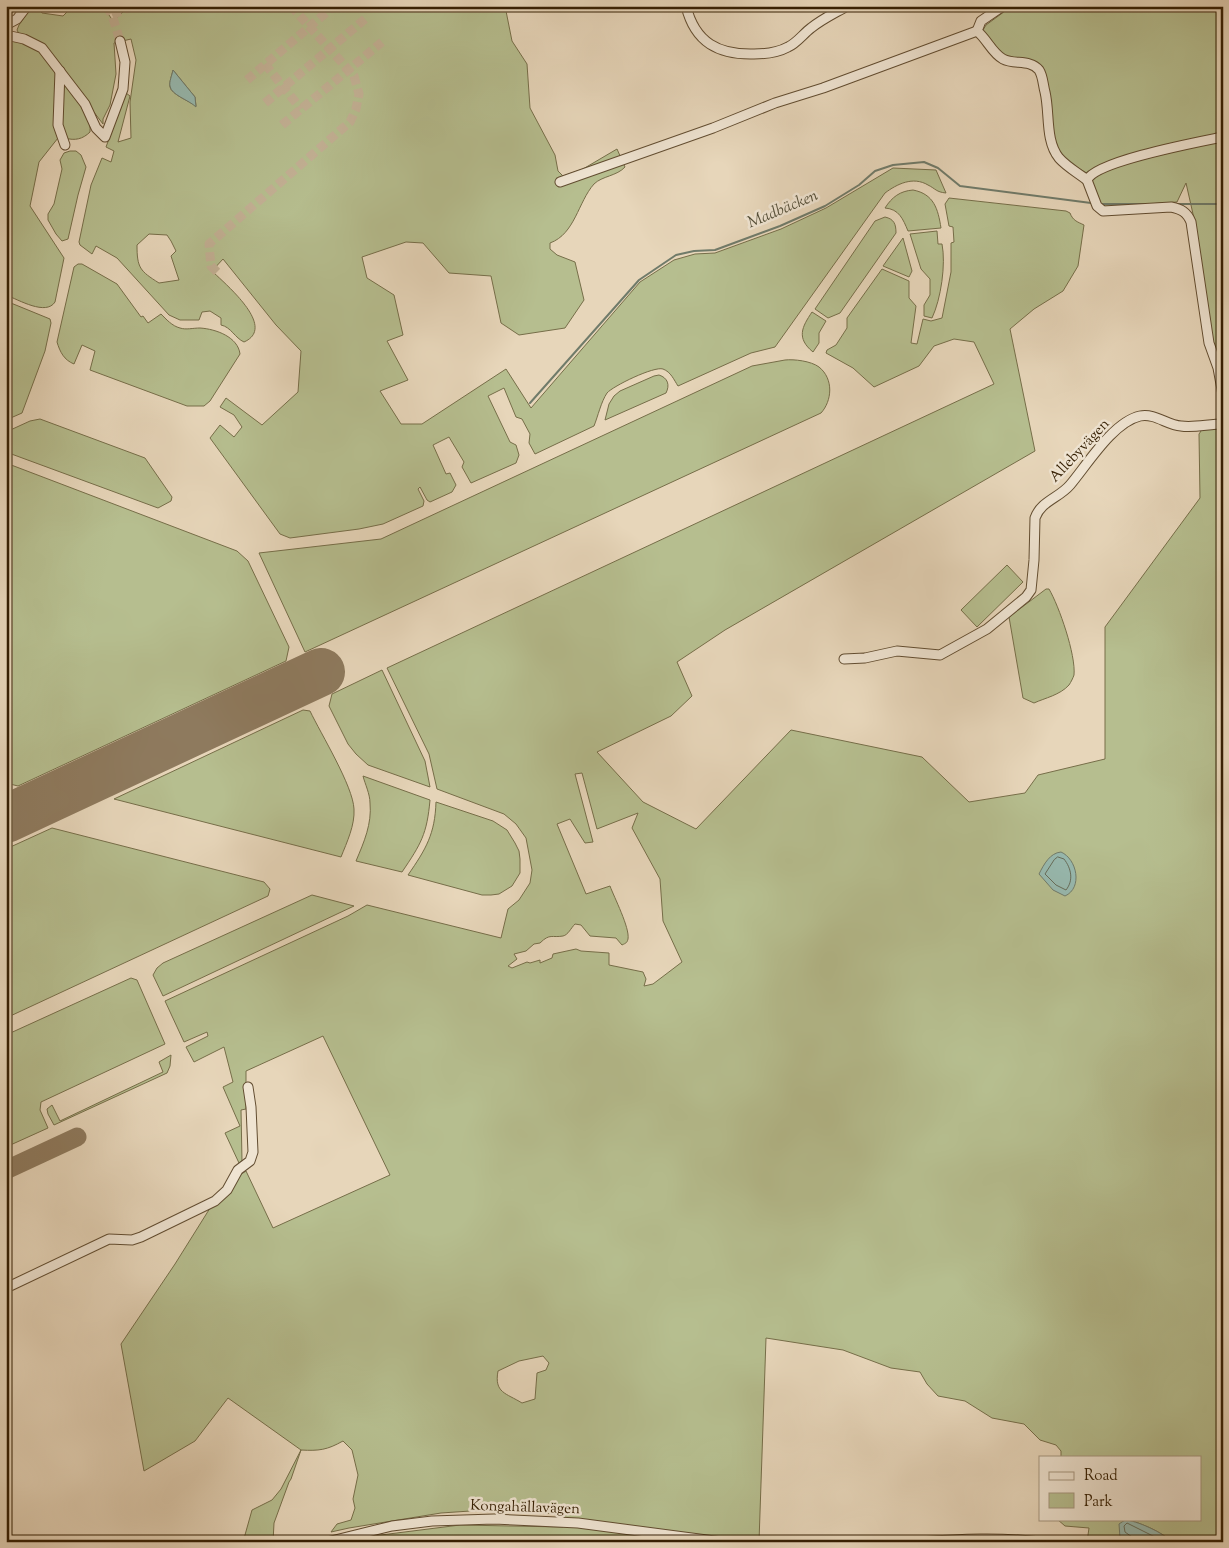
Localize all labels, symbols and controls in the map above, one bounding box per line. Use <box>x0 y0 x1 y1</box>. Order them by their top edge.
water label: Madbäcken <box>744 185 822 235</box>
street label: Allebyvägen <box>1045 414 1115 487</box>
legend <box>1039 1456 1202 1520</box>
text: Road <box>1084 1466 1118 1487</box>
text: Park <box>1084 1492 1113 1513</box>
street label: Kongahällavägen <box>470 1496 580 1520</box>

